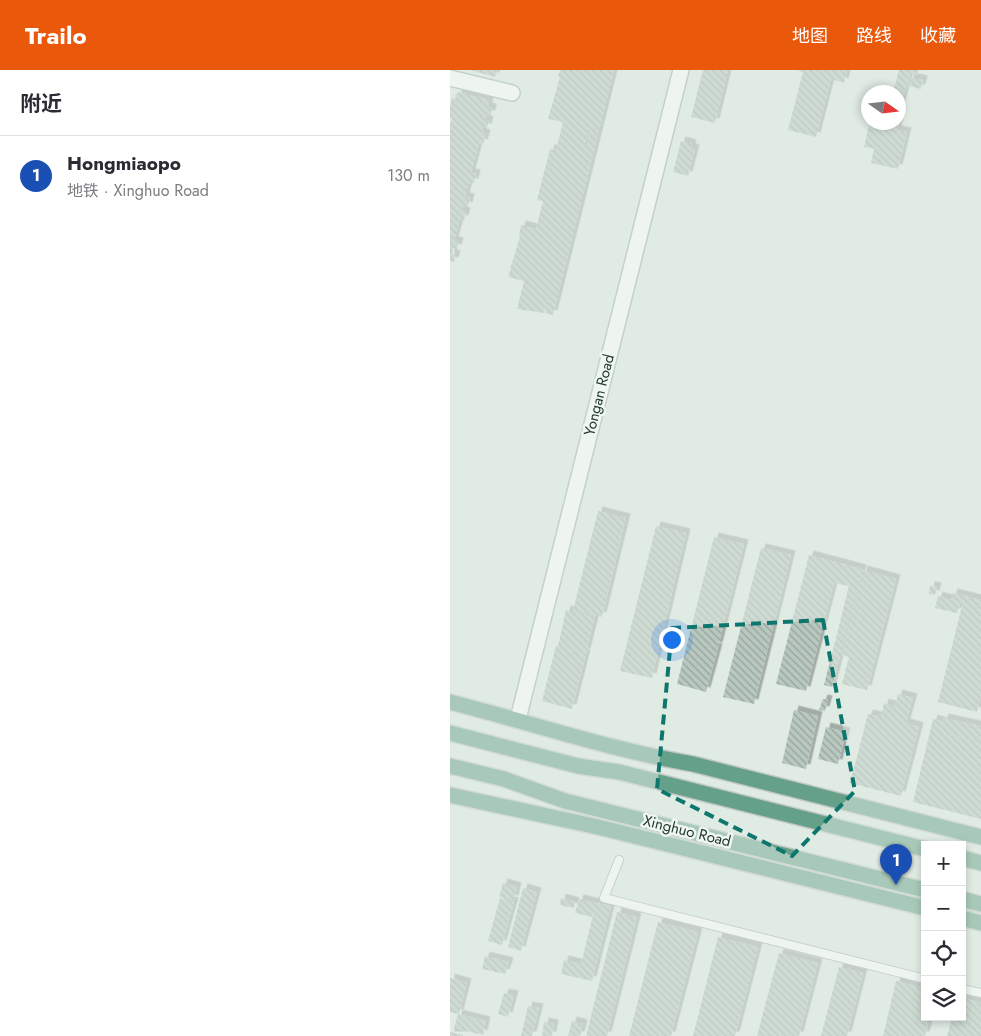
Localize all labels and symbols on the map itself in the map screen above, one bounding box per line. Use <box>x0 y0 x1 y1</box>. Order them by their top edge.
north arrow <box>861 85 906 130</box>
street label: Yongan Road <box>578 352 620 438</box>
your location <box>659 627 685 653</box>
street label: Xinghuo Road <box>641 810 733 852</box>
pin: 1 <box>880 844 912 885</box>

